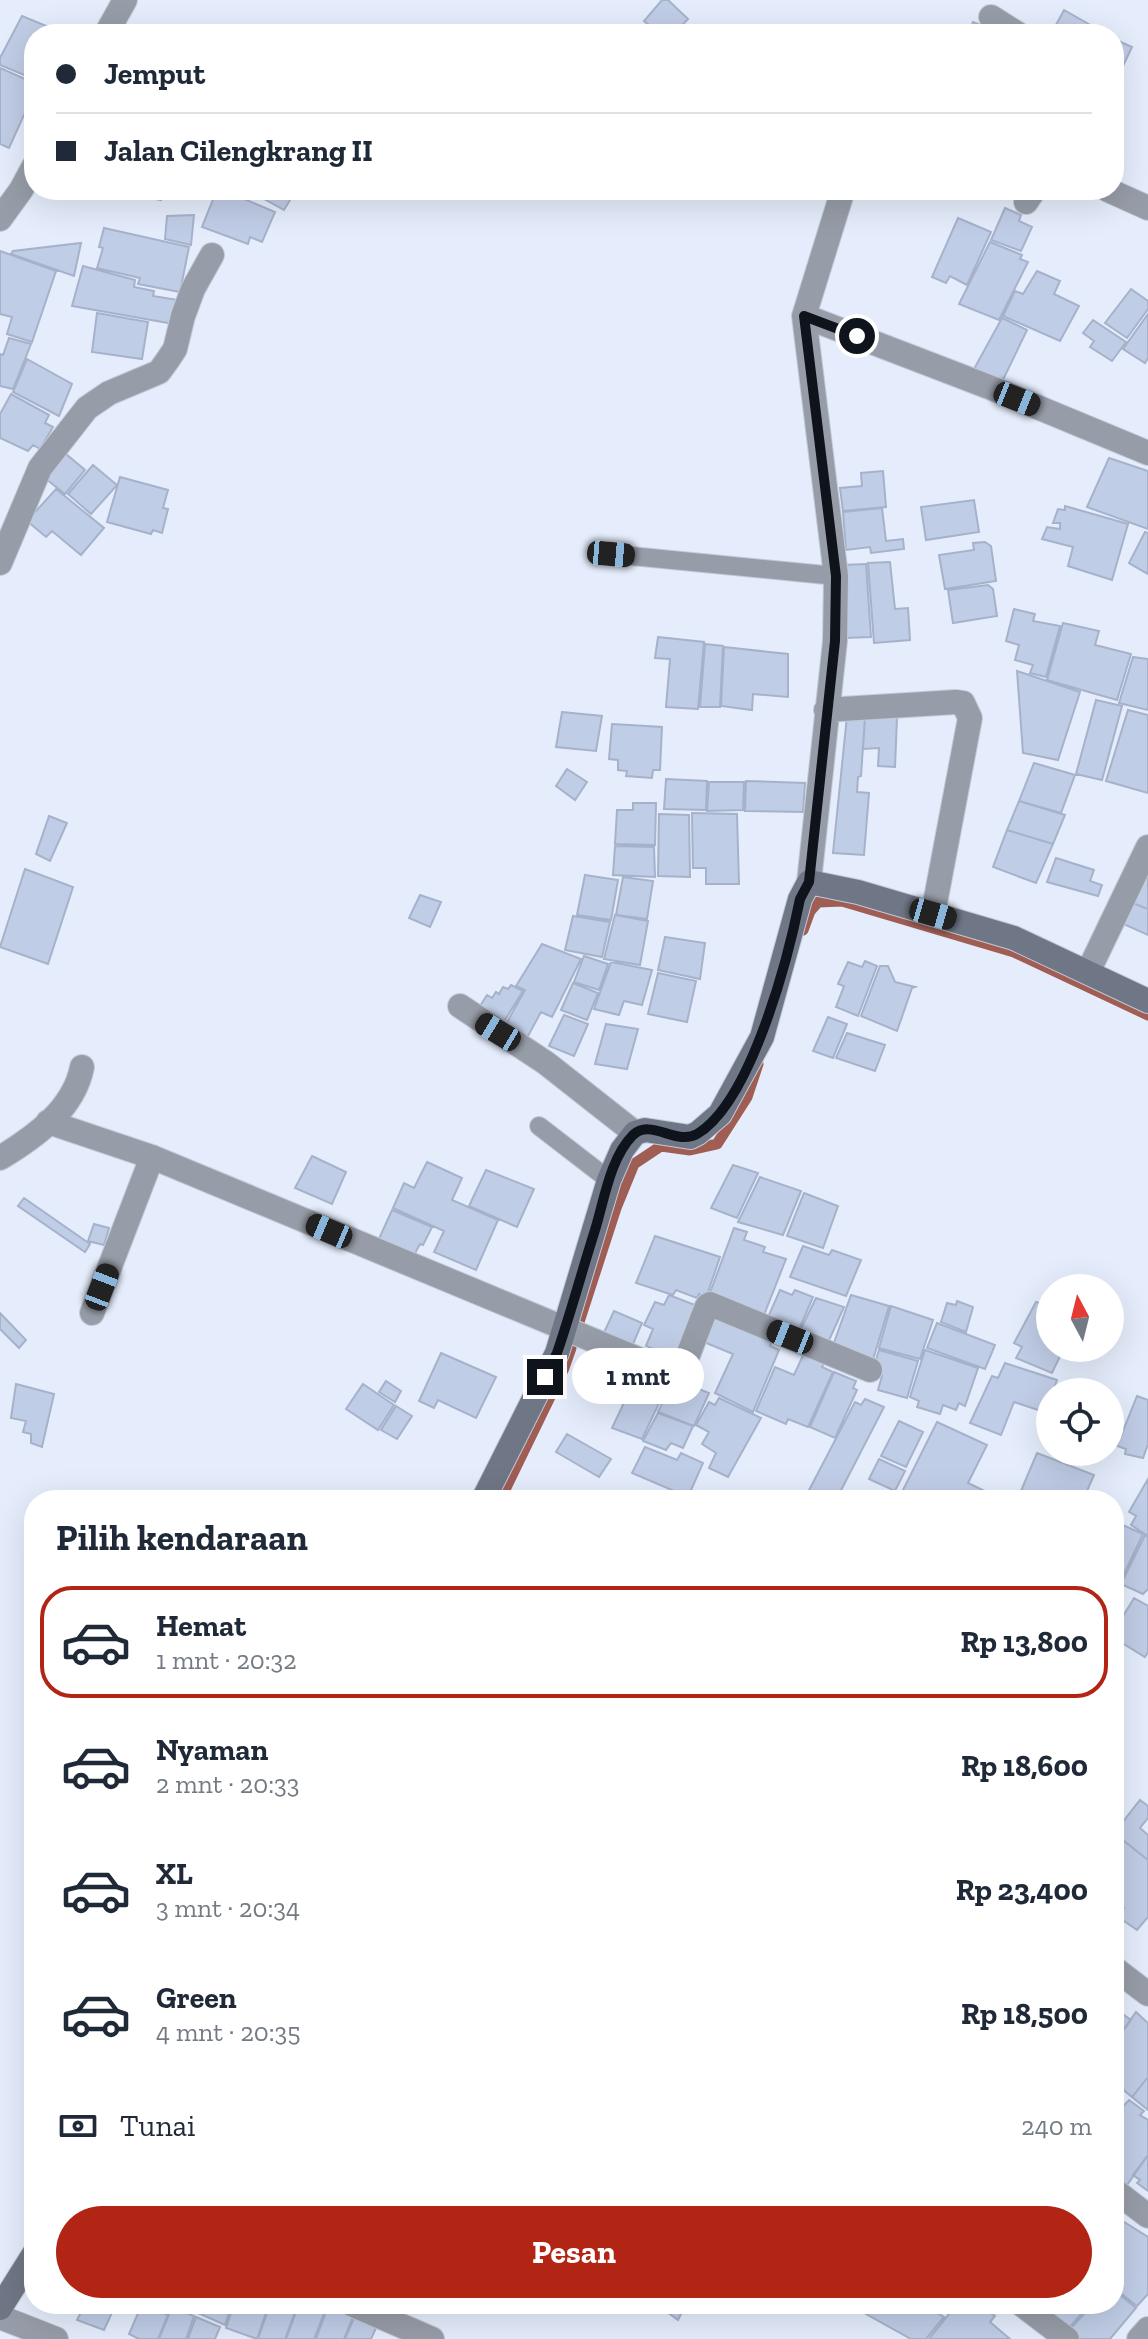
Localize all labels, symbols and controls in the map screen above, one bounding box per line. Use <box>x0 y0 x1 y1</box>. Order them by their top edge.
text: Jemput <box>104 56 205 92</box>
text: Jalan Cilengkrang II <box>104 133 373 169</box>
route start <box>839 318 875 354</box>
car <box>990 379 1044 419</box>
car <box>586 540 636 568</box>
car <box>907 896 959 932</box>
car <box>471 1009 525 1055</box>
car <box>302 1211 356 1251</box>
car <box>82 1260 122 1314</box>
north arrow <box>1036 1274 1124 1362</box>
map controls <box>1036 1274 1124 1466</box>
car <box>763 1317 817 1357</box>
callout: 1 mnt <box>573 1349 705 1405</box>
route end <box>527 1359 563 1395</box>
text: 1 mnt <box>606 1360 670 1392</box>
button: locate <box>1036 1378 1124 1466</box>
text: Pilih kendaraan <box>56 1516 308 1559</box>
icon: car <box>60 1606 132 1678</box>
text: Hemat <box>156 1608 246 1644</box>
text: Rp 13,800 <box>961 1624 1088 1660</box>
text: 1 mnt · 20:32 <box>156 1644 297 1676</box>
icon: car <box>60 1730 132 1802</box>
text: Nyaman <box>156 1732 268 1768</box>
text: Rp 18,600 <box>961 1748 1088 1784</box>
text: 2 mnt · 20:33 <box>156 1768 299 1800</box>
icon: car <box>60 1854 132 1926</box>
text: XL <box>156 1856 193 1892</box>
text: Rp 23,400 <box>956 1872 1088 1908</box>
text: 3 mnt · 20:34 <box>156 1892 300 1924</box>
icon: car <box>60 1978 132 2050</box>
text: Green <box>156 1980 236 2016</box>
text: Rp 18,500 <box>961 1996 1088 2032</box>
text: 4 mnt · 20:35 <box>156 2016 301 2048</box>
icon: cash <box>56 2104 100 2148</box>
text: Tunai <box>120 2108 196 2144</box>
text: 240 m <box>1021 2110 1092 2142</box>
button: Pesan <box>56 2206 1092 2298</box>

